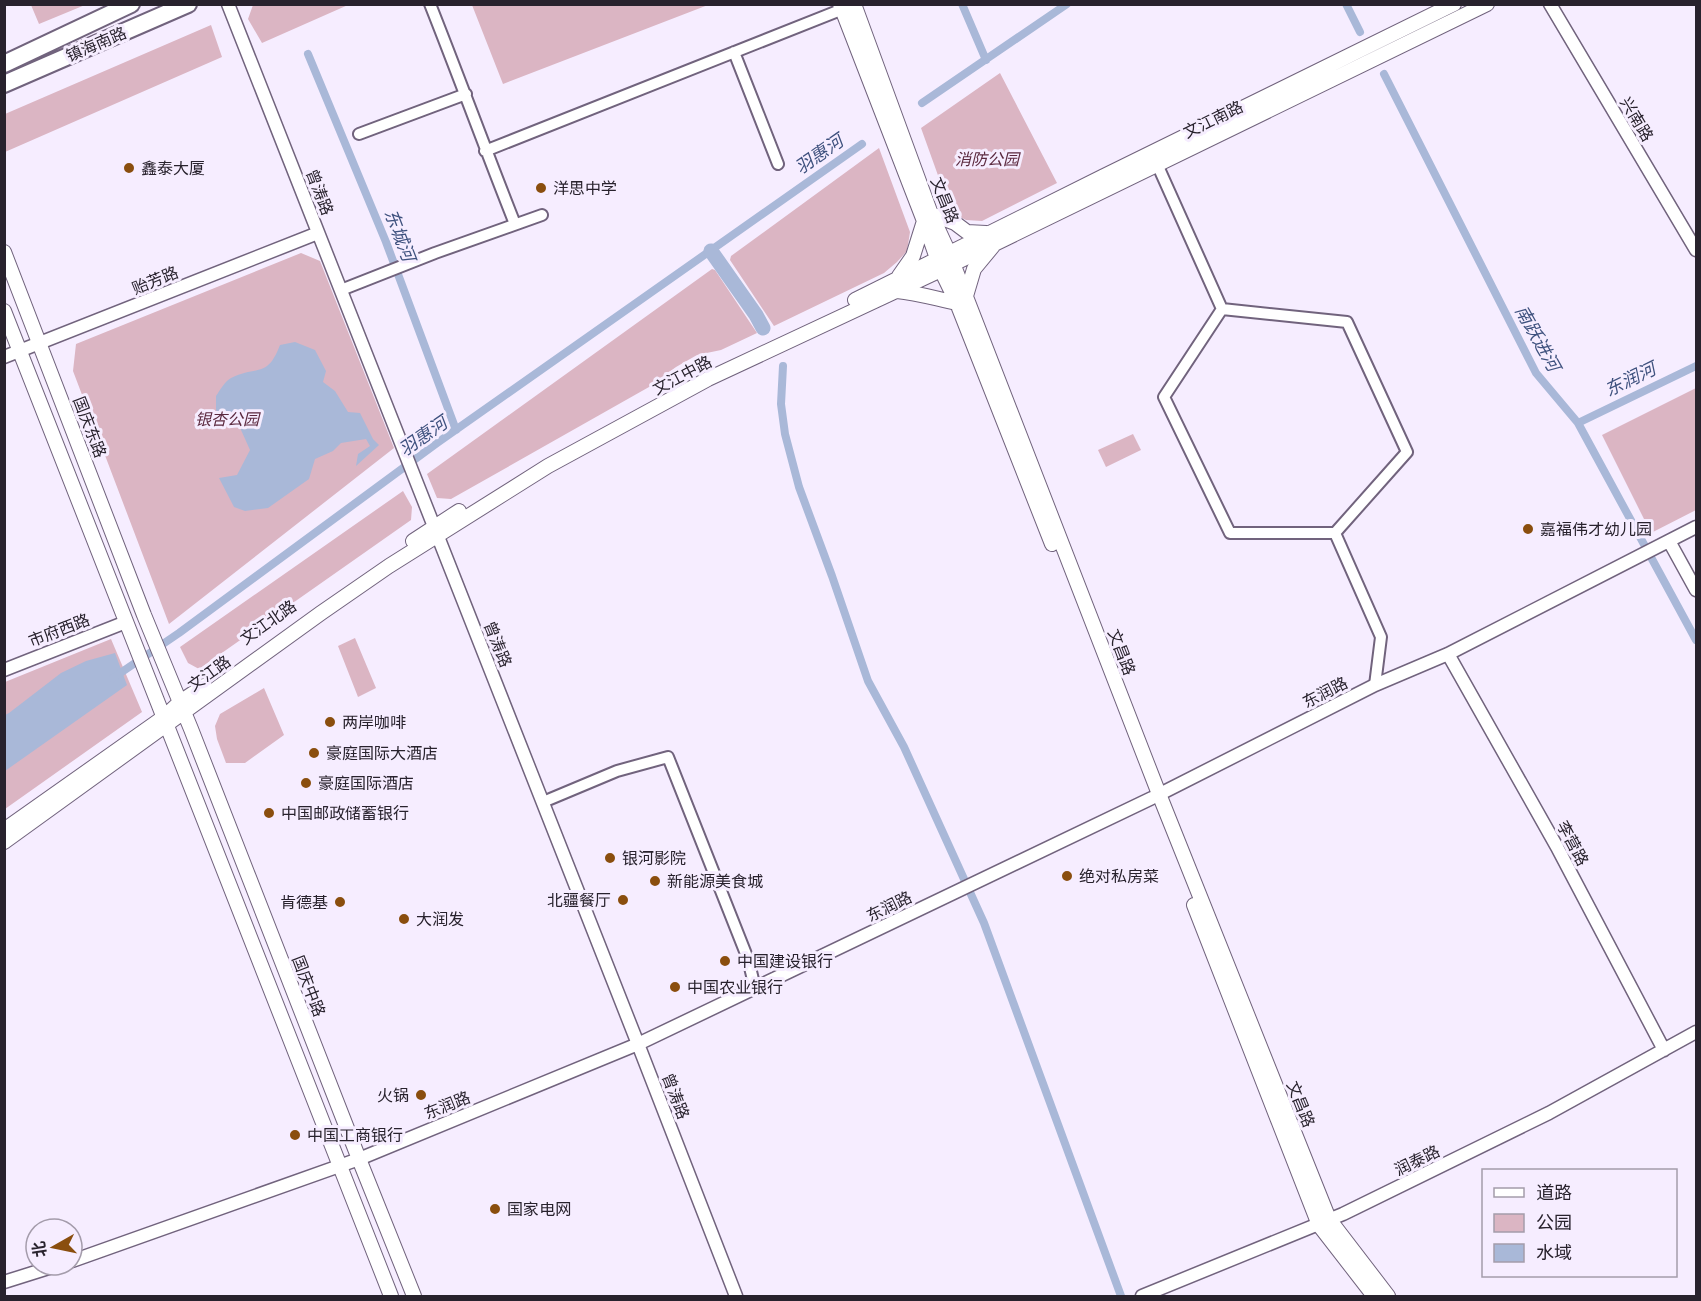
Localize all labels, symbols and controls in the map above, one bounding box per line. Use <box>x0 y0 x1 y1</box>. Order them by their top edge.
street label: 镇海南路 <box>62 21 130 67</box>
street label: 兴南路 <box>1615 93 1659 145</box>
street label: 文江南路 <box>1179 95 1247 143</box>
water label: 羽惠河 <box>790 127 851 180</box>
park label: 消防公园 <box>955 148 1021 170</box>
place label: 鑫泰大厦 <box>141 157 205 179</box>
marker: 鑫泰大厦 <box>122 161 136 175</box>
street label: 曾涛路 <box>301 166 339 218</box>
street label: 文昌路 <box>926 174 964 226</box>
place label: 洋思中学 <box>553 177 617 199</box>
marker: 洋思中学 <box>534 181 548 195</box>
water label: 东城河 <box>379 205 422 267</box>
street label: 贻芳路 <box>129 261 181 299</box>
water label: 南跃进河 <box>1510 300 1568 378</box>
street label: 文江中路 <box>649 350 715 400</box>
water label: 东润河 <box>1600 355 1662 402</box>
street label: 国庆东路 <box>68 393 112 461</box>
park label: 银杏公园 <box>195 408 261 430</box>
water label: 羽惠河 <box>394 409 455 462</box>
place label: 嘉福伟才幼儿园 <box>1540 518 1652 540</box>
marker: 嘉福伟才幼儿园 <box>1521 522 1535 536</box>
street label: 文江北路 <box>235 595 301 649</box>
street label: 市府西路 <box>25 608 93 652</box>
street label: 曾涛路 <box>479 618 517 670</box>
street label: 文昌路 <box>1103 626 1141 678</box>
street label: 文江路 <box>183 650 235 696</box>
street label: 东润路 <box>1299 671 1351 713</box>
place label: 两岸咖啡 <box>342 711 406 733</box>
marker: 两岸咖啡 <box>323 715 337 729</box>
place label: 豪庭国际大酒店 <box>326 742 438 764</box>
marker: 豪庭国际大酒店 <box>307 746 321 760</box>
place label: 豪庭国际酒店 <box>318 772 414 794</box>
marker: 豪庭国际酒店 <box>299 776 313 790</box>
place label: 中国邮政储蓄银行 <box>281 802 409 824</box>
marker: 中国邮政储蓄银行 <box>262 806 276 820</box>
street label: 李营路 <box>1552 817 1594 869</box>
place label: 银河影院 <box>622 847 686 869</box>
marker: 银河影院 <box>603 851 617 865</box>
place label: 绝对私房菜 <box>1079 865 1159 887</box>
marker: 绝对私房菜 <box>1060 869 1074 883</box>
place label: 新能源美食城 <box>667 870 763 892</box>
marker: 新能源美食城 <box>648 874 662 888</box>
street label: 东润路 <box>863 886 915 926</box>
place label: 北疆餐厅 <box>547 889 611 911</box>
place label: 肯德基 <box>280 891 328 913</box>
marker: 北疆餐厅 <box>616 893 630 907</box>
marker: 肯德基 <box>333 895 347 909</box>
place label: 大润发 <box>416 908 464 930</box>
marker: 大润发 <box>397 912 411 926</box>
place label: 中国建设银行 <box>737 950 833 972</box>
street label: 国庆中路 <box>287 952 331 1020</box>
marker: 中国建设银行 <box>718 954 732 968</box>
place label: 中国农业银行 <box>687 976 783 998</box>
marker: 中国农业银行 <box>668 980 682 994</box>
street label: 曾涛路 <box>657 1070 695 1122</box>
street label: 文昌路 <box>1282 1078 1320 1130</box>
place label: 火锅 <box>377 1084 409 1106</box>
street label: 东润路 <box>421 1086 473 1124</box>
marker: 火锅 <box>414 1088 428 1102</box>
place label: 中国工商银行 <box>307 1124 403 1146</box>
marker: 中国工商银行 <box>288 1128 302 1142</box>
street label: 润泰路 <box>1391 1140 1443 1180</box>
legend <box>1482 1169 1677 1277</box>
text: 道路 <box>1536 1180 1572 1205</box>
place label: 国家电网 <box>507 1198 571 1220</box>
marker: 国家电网 <box>488 1202 502 1216</box>
text: 公园 <box>1536 1210 1572 1235</box>
north arrow <box>24 1217 84 1277</box>
text: 北 <box>27 1240 51 1259</box>
text: 水域 <box>1536 1240 1572 1265</box>

